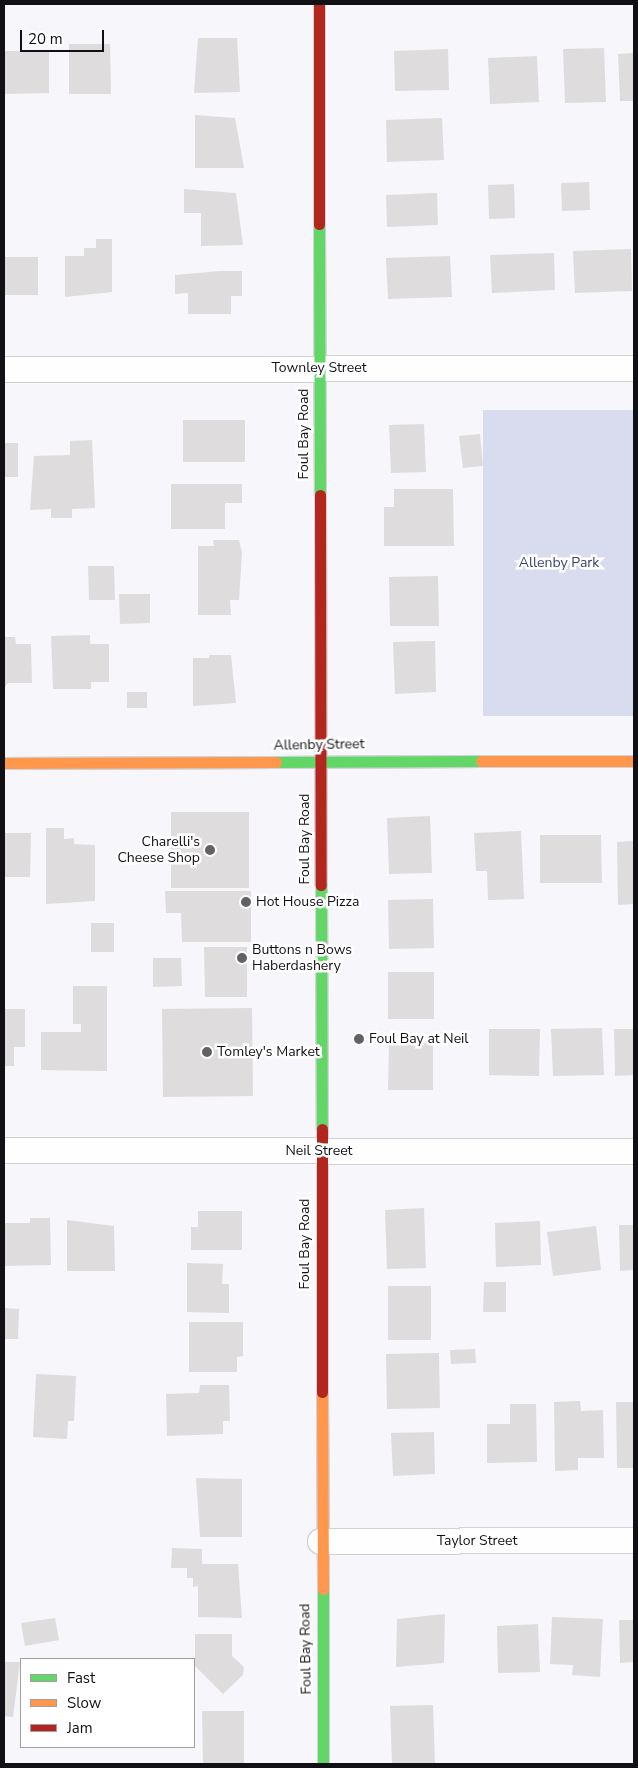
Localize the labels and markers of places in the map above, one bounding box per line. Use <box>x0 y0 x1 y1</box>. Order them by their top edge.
place label: Charelli's Cheese Shop <box>117 834 200 866</box>
marker: Charelli's Cheese Shop <box>204 844 216 856</box>
place label: Hot House Pizza <box>256 894 359 910</box>
marker: Hot House Pizza <box>240 896 252 908</box>
place label: Buttons n Bows Haberdashery <box>252 942 352 974</box>
marker: Buttons n Bows Haberdashery <box>236 952 248 964</box>
place label: Foul Bay at Neil <box>369 1031 469 1047</box>
marker: Foul Bay at Neil <box>353 1033 365 1045</box>
place label: Tomley's Market <box>217 1044 320 1060</box>
marker: Tomley's Market <box>201 1046 213 1058</box>

